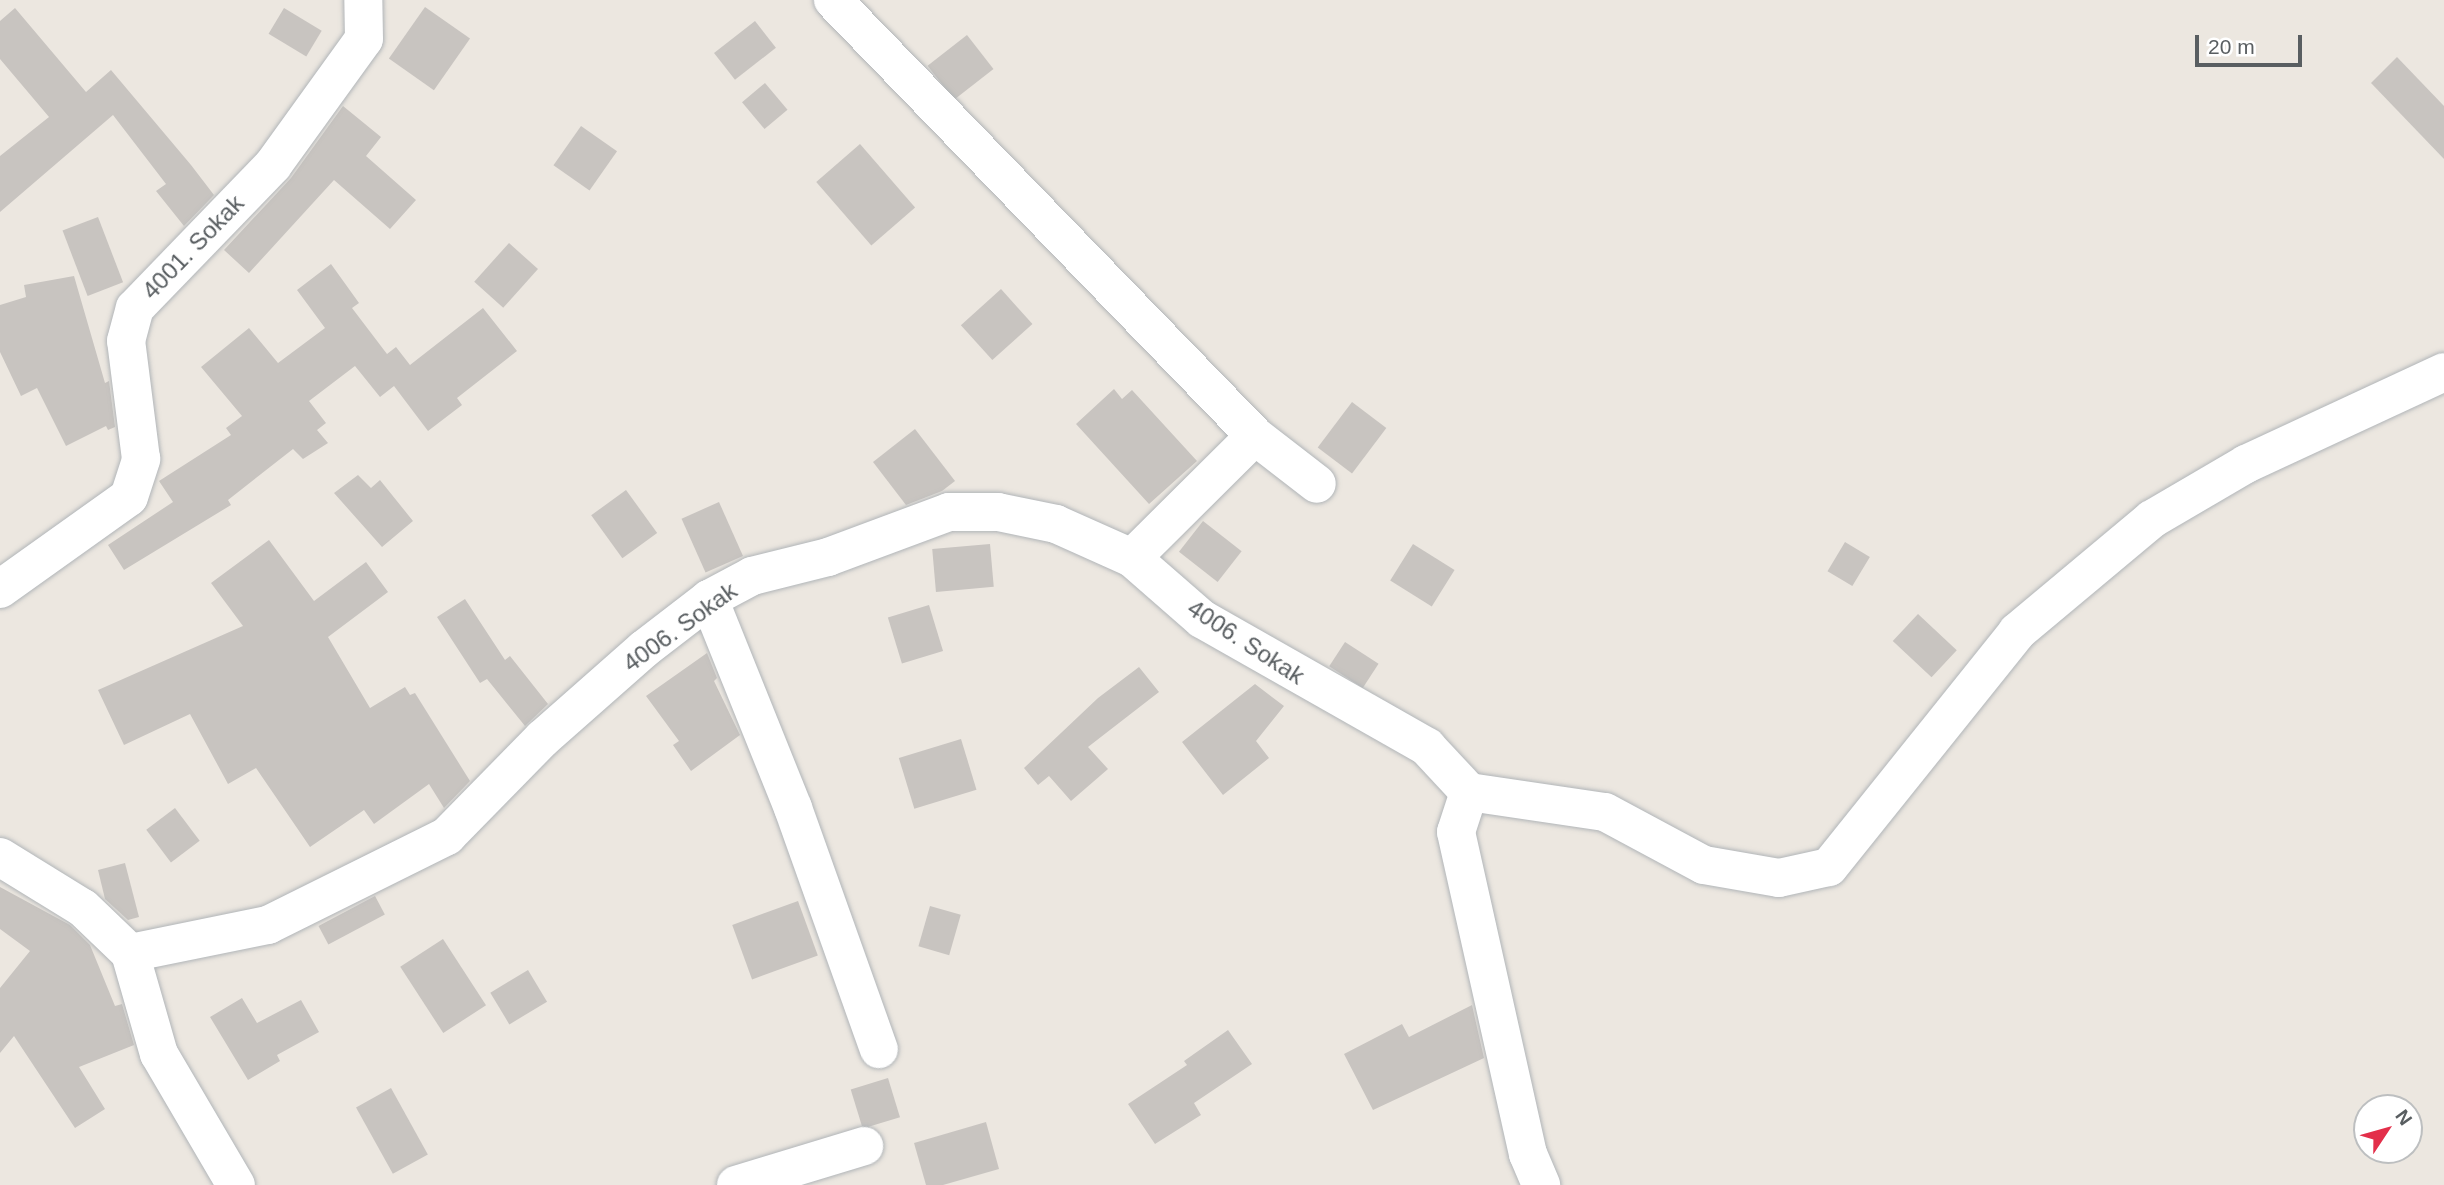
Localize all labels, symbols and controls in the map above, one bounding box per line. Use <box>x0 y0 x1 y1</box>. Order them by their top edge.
scale bar <box>2199 21 2306 65</box>
text: 20 m <box>2208 35 2255 58</box>
street label: 4001. Sokak <box>136 189 250 305</box>
street label: 4006. Sokak <box>618 576 742 678</box>
street label: 4006. Sokak <box>1182 594 1310 690</box>
north arrow <box>2353 1094 2423 1164</box>
text: N <box>2391 1106 2416 1129</box>

